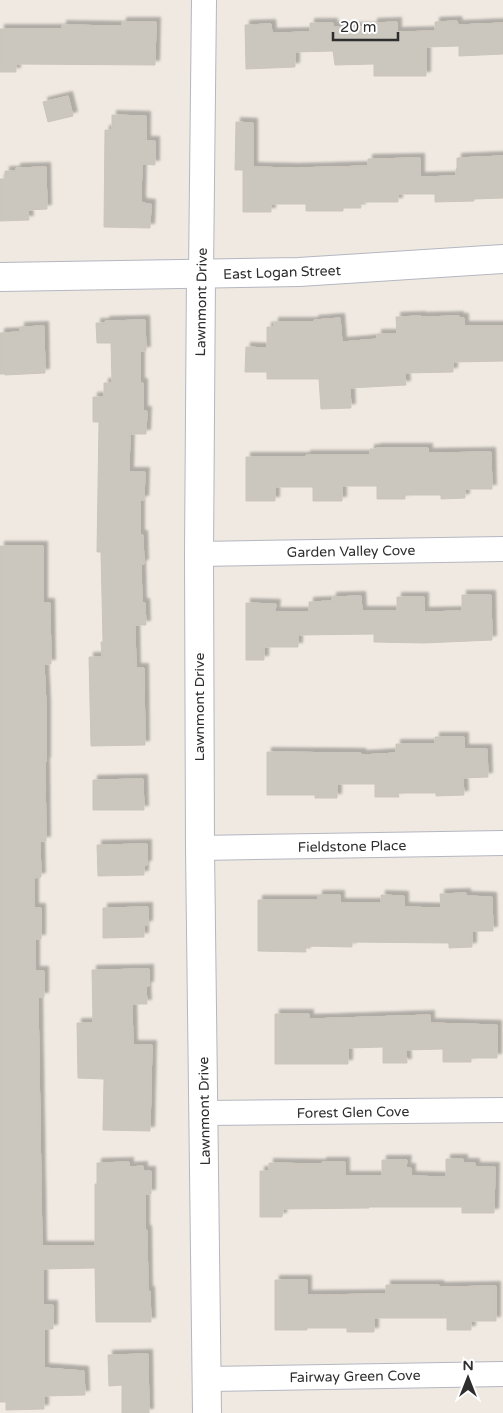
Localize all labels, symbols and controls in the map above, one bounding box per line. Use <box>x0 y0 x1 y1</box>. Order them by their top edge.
scale bar <box>333 10 398 42</box>
text: 20 m <box>340 18 377 36</box>
street label: Lawnmont Drive <box>192 247 211 356</box>
street label: East Logan Street <box>223 262 342 283</box>
street label: Garden Valley Cove <box>287 542 415 561</box>
street label: Lawnmont Drive <box>191 653 208 761</box>
street label: Fieldstone Place <box>298 837 407 856</box>
street label: Lawnmont Drive <box>195 1056 214 1165</box>
street label: Forest Glen Cove <box>297 1103 409 1122</box>
north arrow <box>443 1353 493 1403</box>
text: N <box>462 1357 474 1374</box>
street label: Fairway Green Cove <box>289 1367 421 1386</box>

